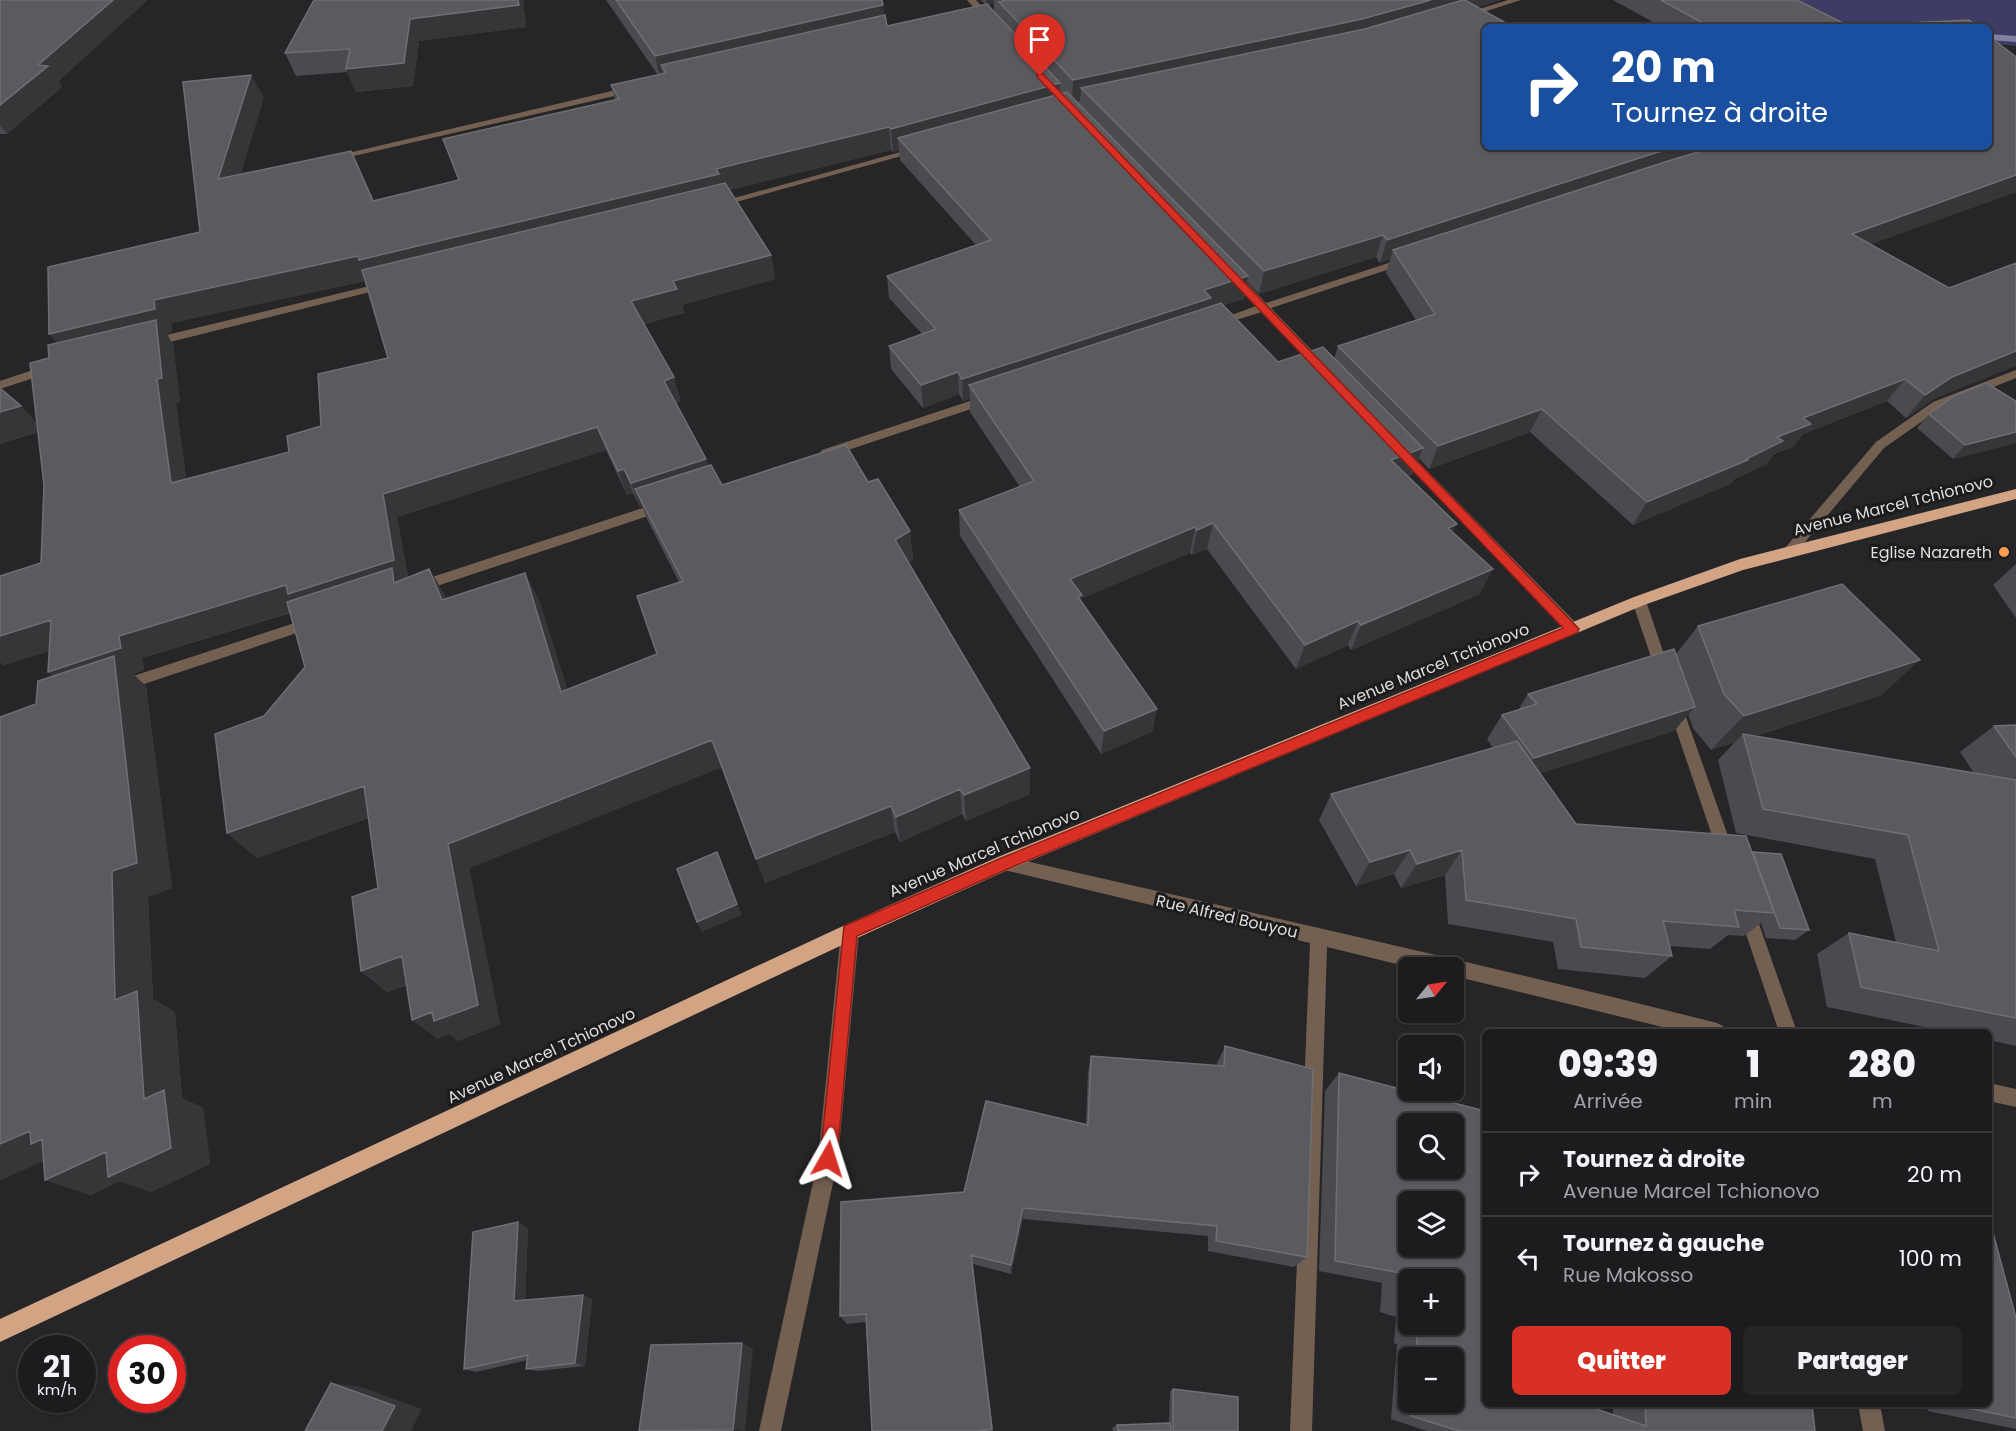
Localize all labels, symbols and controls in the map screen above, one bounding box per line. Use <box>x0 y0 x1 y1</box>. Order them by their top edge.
pin <box>1014 14 1065 76</box>
icon: arrive <box>1023 23 1056 56</box>
text: 20 m <box>1611 38 1716 97</box>
icon: right <box>1512 48 1590 126</box>
text: Tournez à droite <box>1611 94 1828 131</box>
street label: Avenue Marcel Tchionovo <box>1791 470 1995 541</box>
place label: Eglise Nazareth <box>1870 541 1992 564</box>
marker: Eglise Nazareth <box>1997 545 2011 559</box>
street label: Avenue Marcel Tchionovo <box>1334 617 1533 716</box>
street label: Avenue Marcel Tchionovo <box>885 802 1083 903</box>
street label: Rue Alfred Bouyou <box>1154 889 1300 944</box>
north arrow <box>1398 957 1464 1023</box>
map controls <box>1398 957 1464 1413</box>
street label: Avenue Marcel Tchionovo <box>443 1002 639 1109</box>
button: sound <box>1398 1035 1464 1101</box>
text: 09:39 <box>1558 1039 1658 1090</box>
text: 1 <box>1746 1039 1760 1090</box>
text: 280 <box>1848 1039 1916 1090</box>
text: Arrivée <box>1573 1087 1643 1115</box>
text: min <box>1734 1087 1772 1115</box>
text: m <box>1872 1087 1892 1115</box>
button: search <box>1398 1113 1464 1179</box>
position arrow <box>796 1127 860 1191</box>
text: Tournez à droite <box>1563 1144 1745 1175</box>
icon: right <box>1512 1158 1545 1191</box>
text: 20 m <box>1907 1159 1962 1190</box>
text: Avenue Marcel Tchionovo <box>1563 1177 1820 1205</box>
button: layers <box>1398 1191 1464 1257</box>
text: Tournez à gauche <box>1563 1228 1764 1259</box>
icon: left <box>1512 1242 1545 1275</box>
text: 100 m <box>1899 1243 1962 1274</box>
text: Rue Makosso <box>1563 1261 1693 1289</box>
button: + <box>1398 1269 1464 1335</box>
button: Quitter <box>1512 1326 1731 1395</box>
button: Partager <box>1743 1326 1962 1395</box>
speed limit sign: 30 <box>108 1335 186 1413</box>
text: 21 <box>43 1345 71 1388</box>
button: − <box>1398 1347 1464 1413</box>
text: km/h <box>37 1379 77 1400</box>

